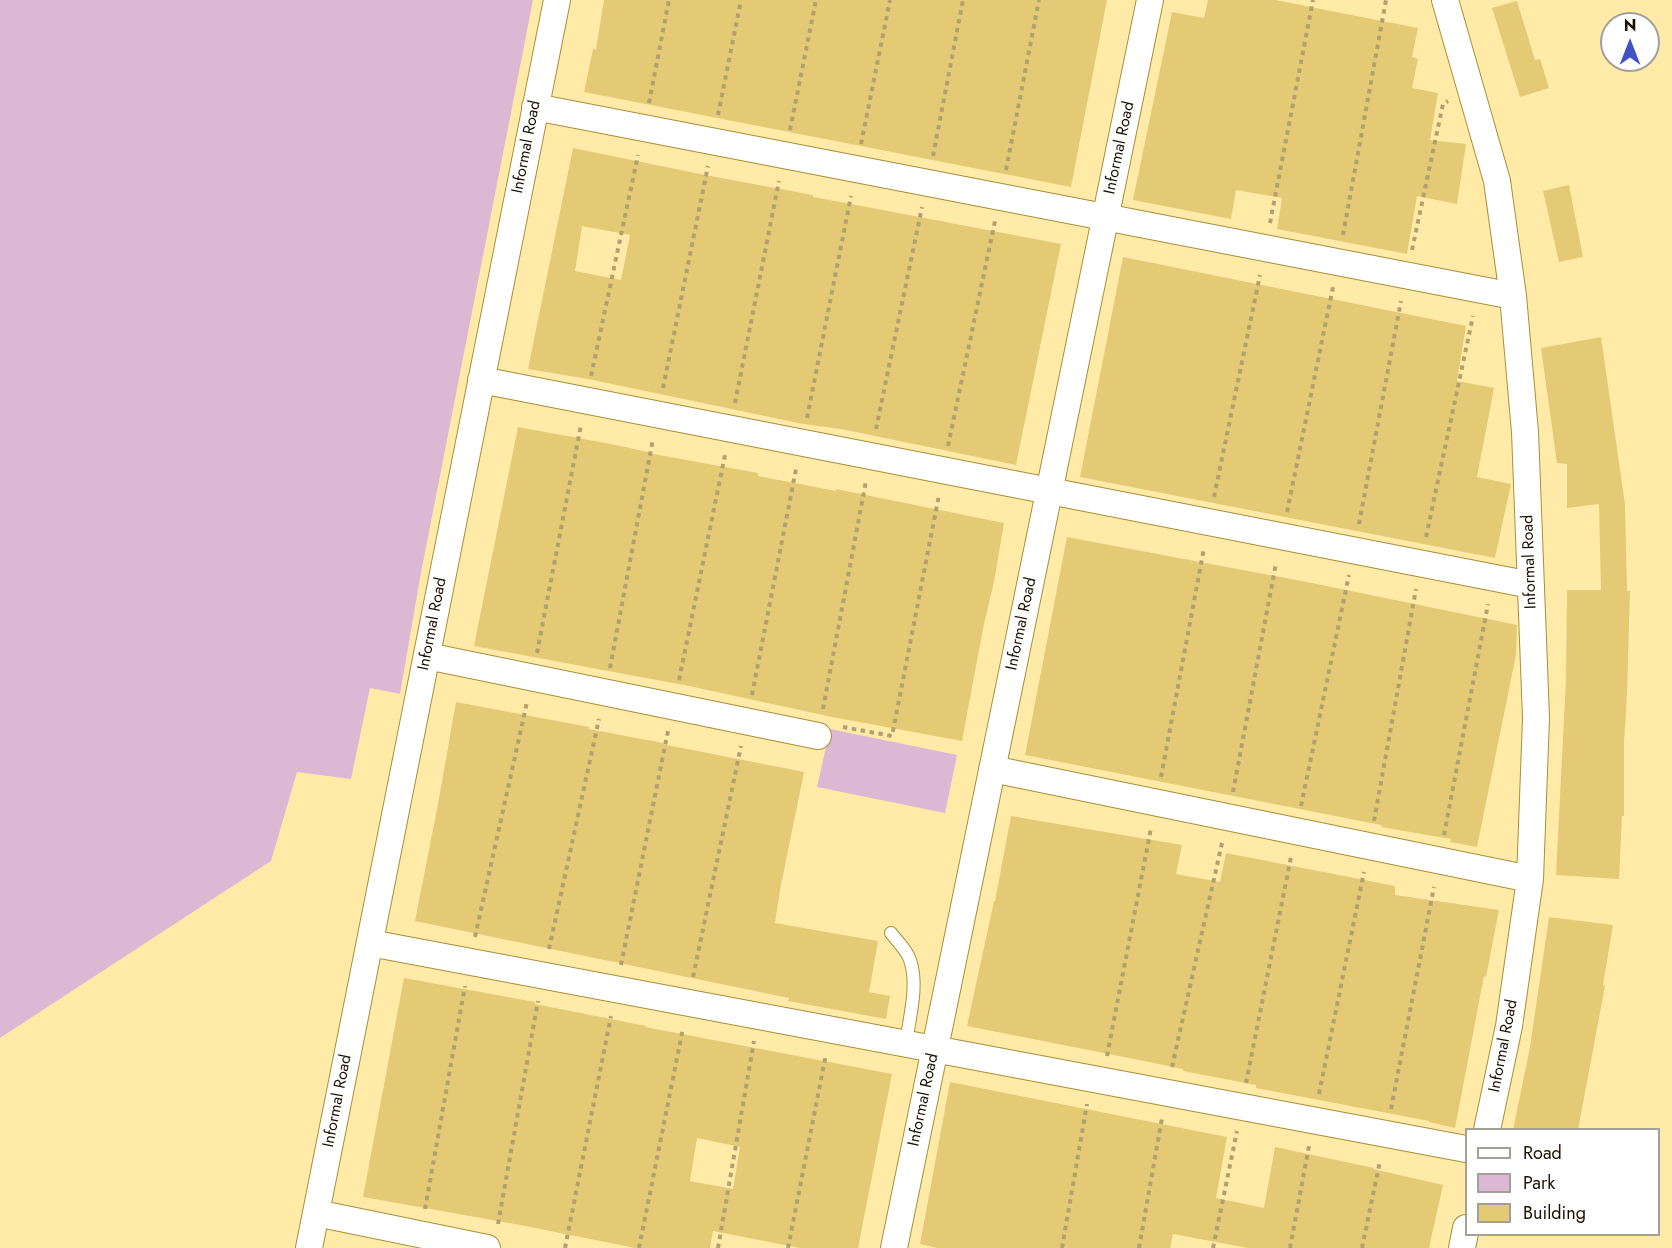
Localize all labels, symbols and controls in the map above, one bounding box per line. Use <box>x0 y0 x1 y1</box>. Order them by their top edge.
north arrow <box>1600 12 1660 72</box>
text: N <box>1624 14 1636 37</box>
street label: Informal Road <box>509 99 545 195</box>
street label: Informal Road <box>1101 100 1139 196</box>
street label: Informal Road <box>1519 515 1541 609</box>
street label: Informal Road <box>415 576 451 672</box>
street label: Informal Road <box>1003 576 1041 672</box>
street label: Informal Road <box>1486 998 1522 1094</box>
street label: Informal Road <box>905 1052 943 1148</box>
street label: Informal Road <box>320 1053 356 1149</box>
legend <box>1465 1128 1660 1236</box>
text: Road <box>1523 1140 1562 1166</box>
text: Park <box>1523 1170 1555 1196</box>
text: Building <box>1523 1200 1586 1226</box>

